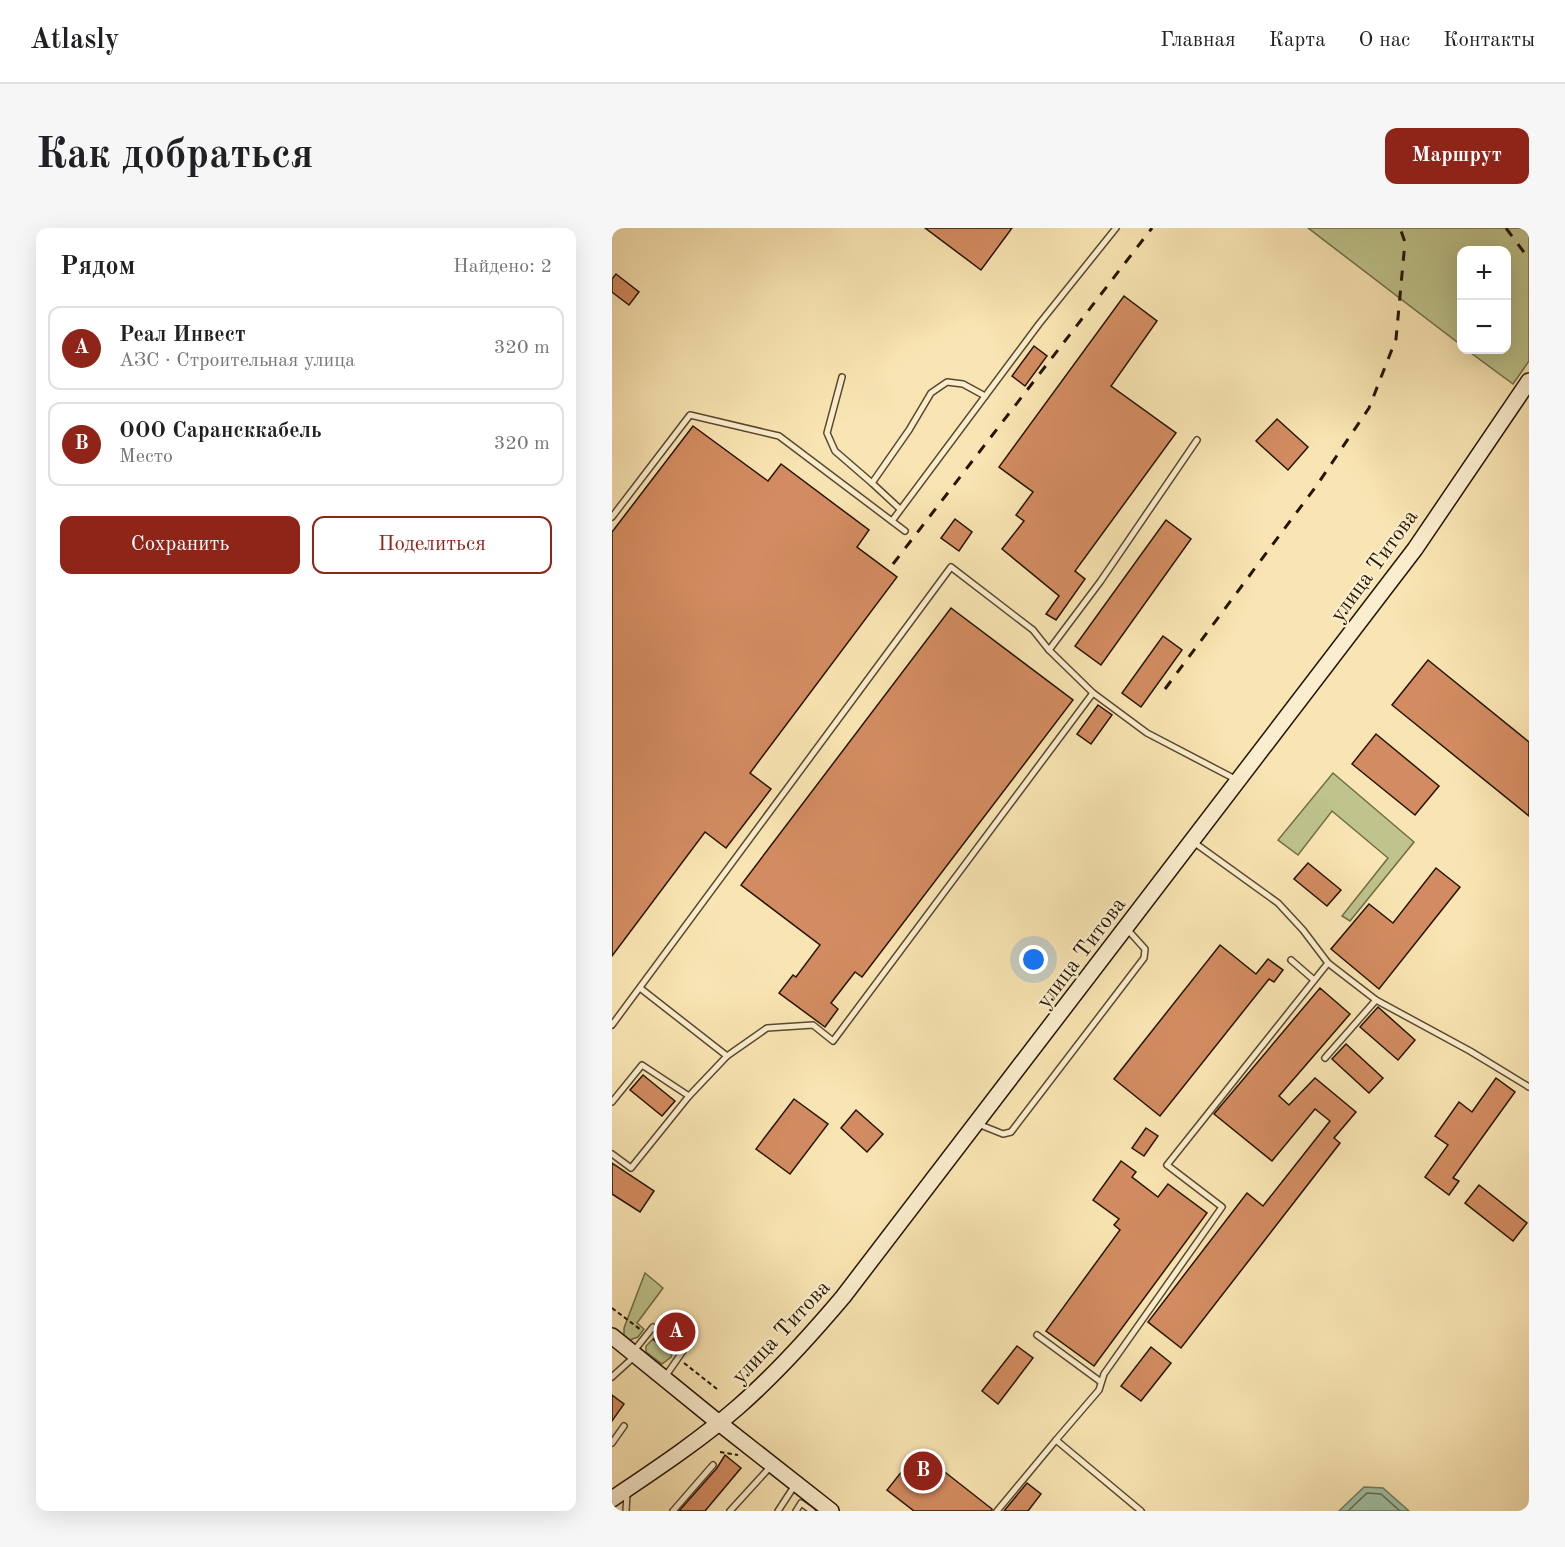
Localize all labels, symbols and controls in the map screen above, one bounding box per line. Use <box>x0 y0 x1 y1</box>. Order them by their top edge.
text: Atlasly <box>30 27 120 55</box>
text: Главная <box>1160 30 1236 51</box>
text: Карта <box>1269 30 1326 51</box>
text: О нас <box>1359 30 1410 51</box>
text: Контакты <box>1443 30 1535 51</box>
button: Маршрут <box>1385 128 1529 184</box>
text: Как добраться <box>36 135 313 177</box>
map controls <box>1457 246 1511 354</box>
button: + <box>1457 246 1511 300</box>
text: Рядом <box>60 254 135 280</box>
text: Найдено: 2 <box>453 257 552 277</box>
button: − <box>1457 300 1511 354</box>
text: Реал Инвест <box>119 324 246 346</box>
text: A <box>74 338 89 358</box>
text: 320 m <box>494 338 550 358</box>
text: АЗС · Строительная улица <box>119 351 355 371</box>
text: ООО Сарансккабель <box>119 420 322 442</box>
text: B <box>74 434 89 454</box>
text: 320 m <box>494 434 550 454</box>
text: Место <box>119 447 173 467</box>
street label: улица Титова <box>1327 506 1423 626</box>
button: Сохранить <box>60 516 300 574</box>
button: Поделиться <box>312 516 552 574</box>
street label: улица Титова <box>1033 893 1130 1013</box>
your location <box>1019 945 1048 974</box>
street label: улица Титова <box>728 1276 835 1388</box>
pin: A <box>656 1310 696 1354</box>
pin: B <box>904 1448 942 1494</box>

